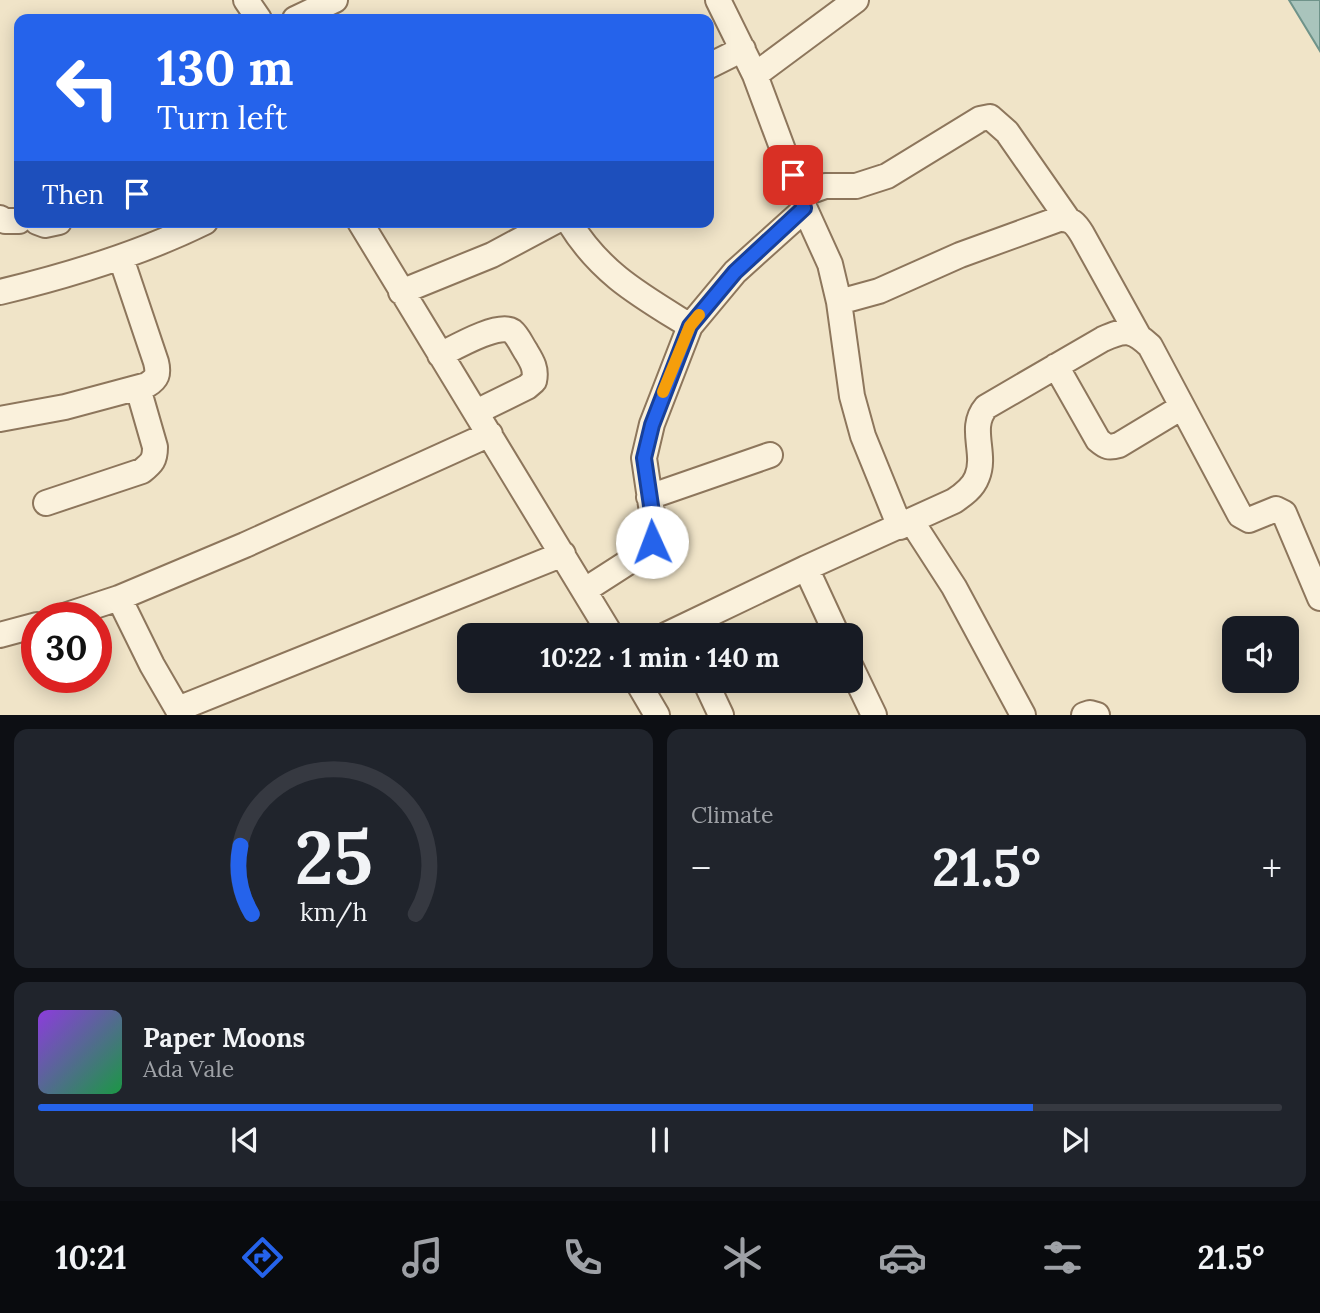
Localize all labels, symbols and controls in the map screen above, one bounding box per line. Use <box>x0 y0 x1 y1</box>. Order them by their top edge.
text: 130 m <box>157 36 293 98</box>
icon: left <box>42 42 133 133</box>
text: Turn left <box>157 97 287 138</box>
pin <box>763 145 823 205</box>
icon: arrive <box>774 156 812 194</box>
icon: arrive <box>118 175 156 213</box>
text: Then <box>42 178 104 211</box>
position arrow <box>615 505 689 579</box>
speed limit sign: 30 <box>21 602 112 693</box>
map controls <box>1222 616 1299 693</box>
button: sound <box>1222 616 1299 693</box>
text: 10:22 · 1 min · 140 m <box>541 641 779 674</box>
text: Climate <box>691 800 773 829</box>
text: 25 <box>294 812 373 905</box>
text: 21.5° <box>932 834 1041 900</box>
text: − <box>691 844 711 892</box>
text: + <box>1262 844 1282 892</box>
text: km/h <box>300 896 367 928</box>
text: Paper Moons <box>143 1021 305 1054</box>
text: Ada Vale <box>143 1054 234 1083</box>
icon: previous <box>226 1121 264 1159</box>
icon: pause <box>641 1121 679 1159</box>
icon: next <box>1056 1121 1094 1159</box>
icon: directions <box>238 1233 287 1282</box>
icon: music <box>398 1233 447 1282</box>
icon: phone <box>558 1233 607 1282</box>
icon: climate <box>718 1233 767 1282</box>
icon: car <box>878 1233 927 1282</box>
icon: filters <box>1038 1233 1087 1282</box>
text: 10:21 <box>55 1237 127 1278</box>
text: 21.5° <box>1197 1237 1264 1278</box>

